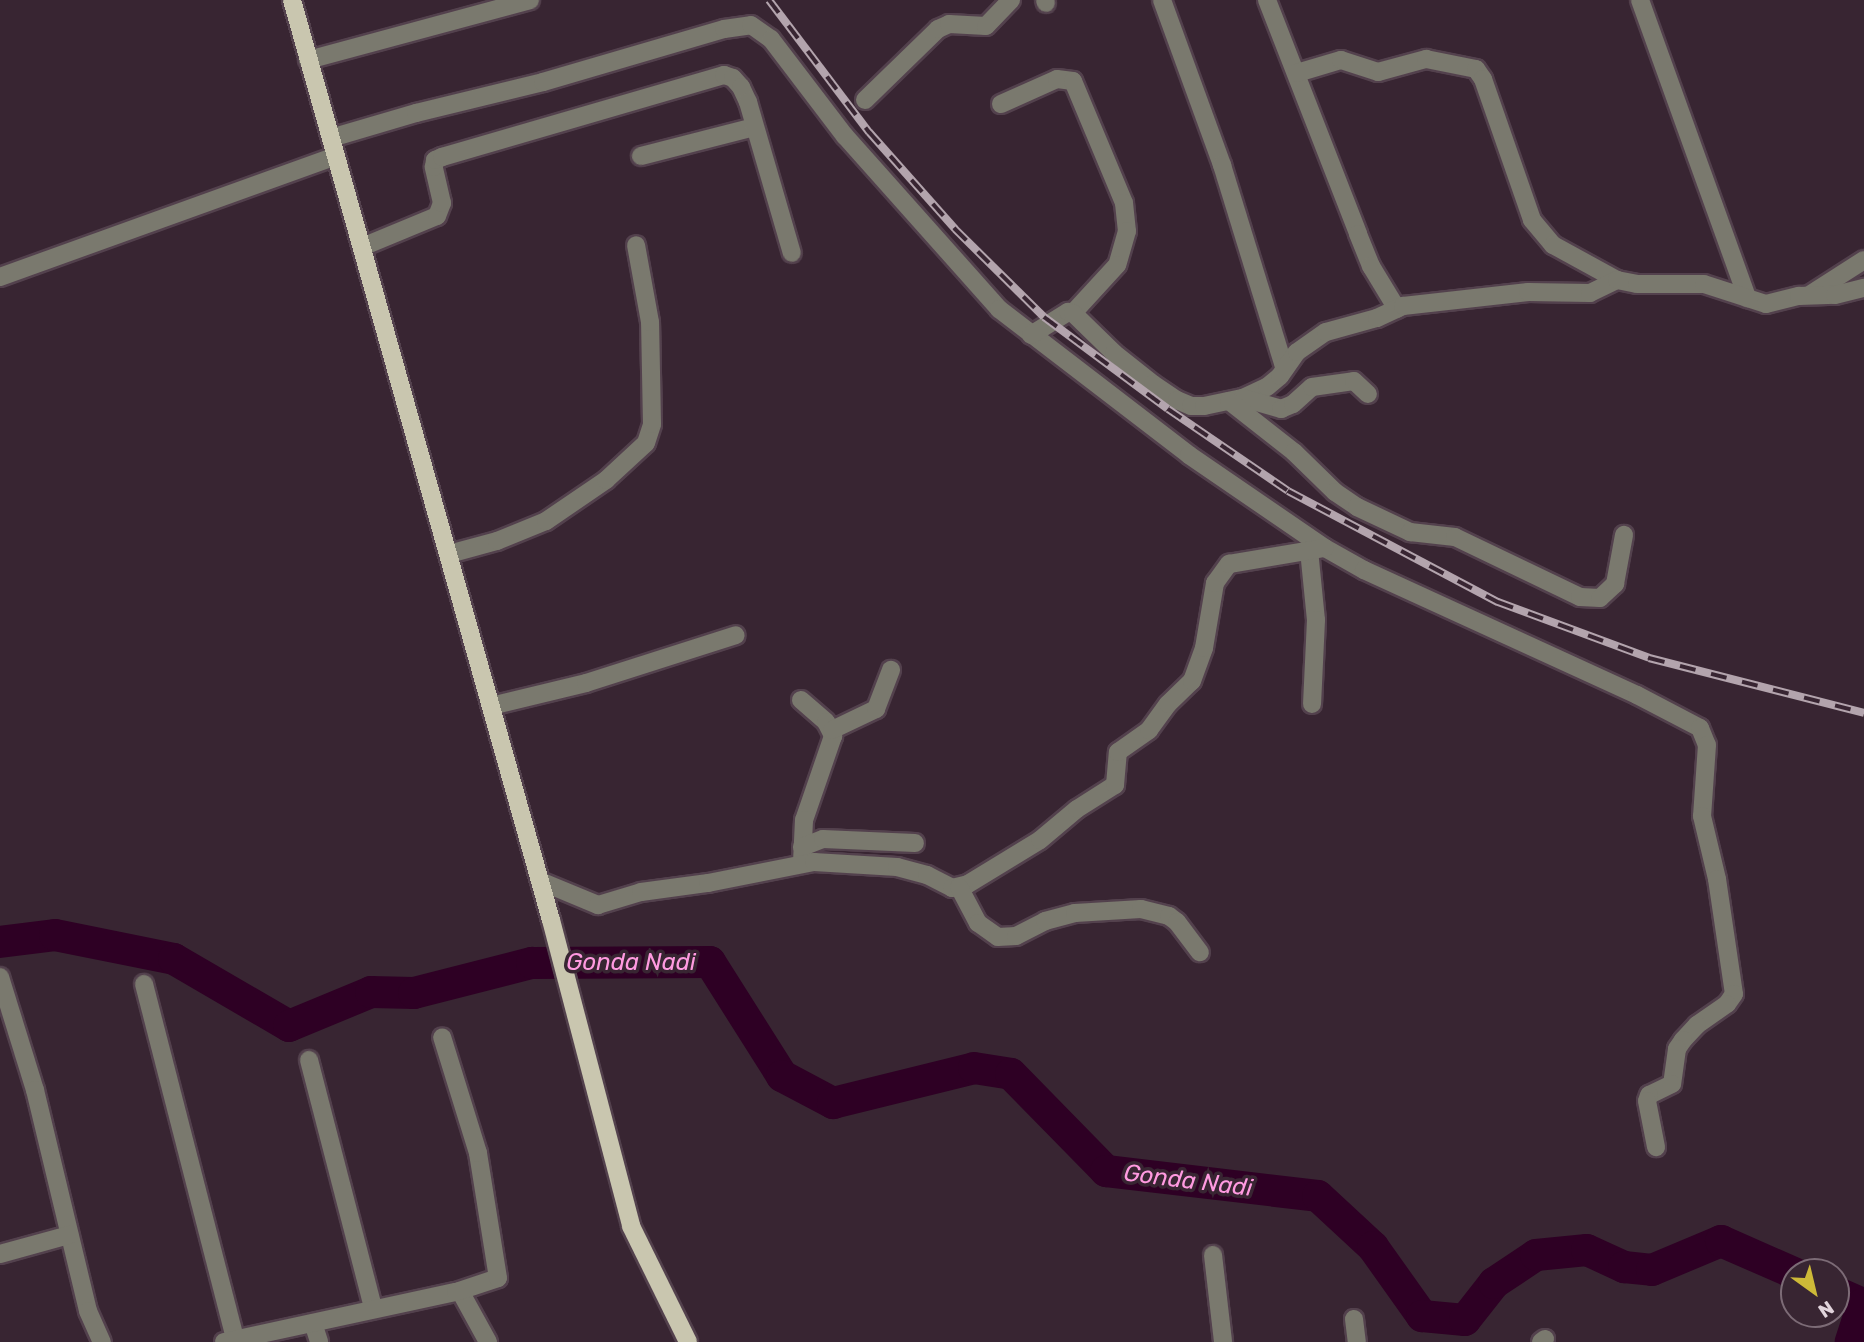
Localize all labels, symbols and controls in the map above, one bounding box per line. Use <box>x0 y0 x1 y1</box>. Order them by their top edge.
water label: Gonda Nadi <box>566 949 696 977</box>
water label: Gonda Nadi <box>1122 1159 1254 1203</box>
north arrow <box>1780 1258 1850 1328</box>
text: N <box>1814 1296 1838 1323</box>

